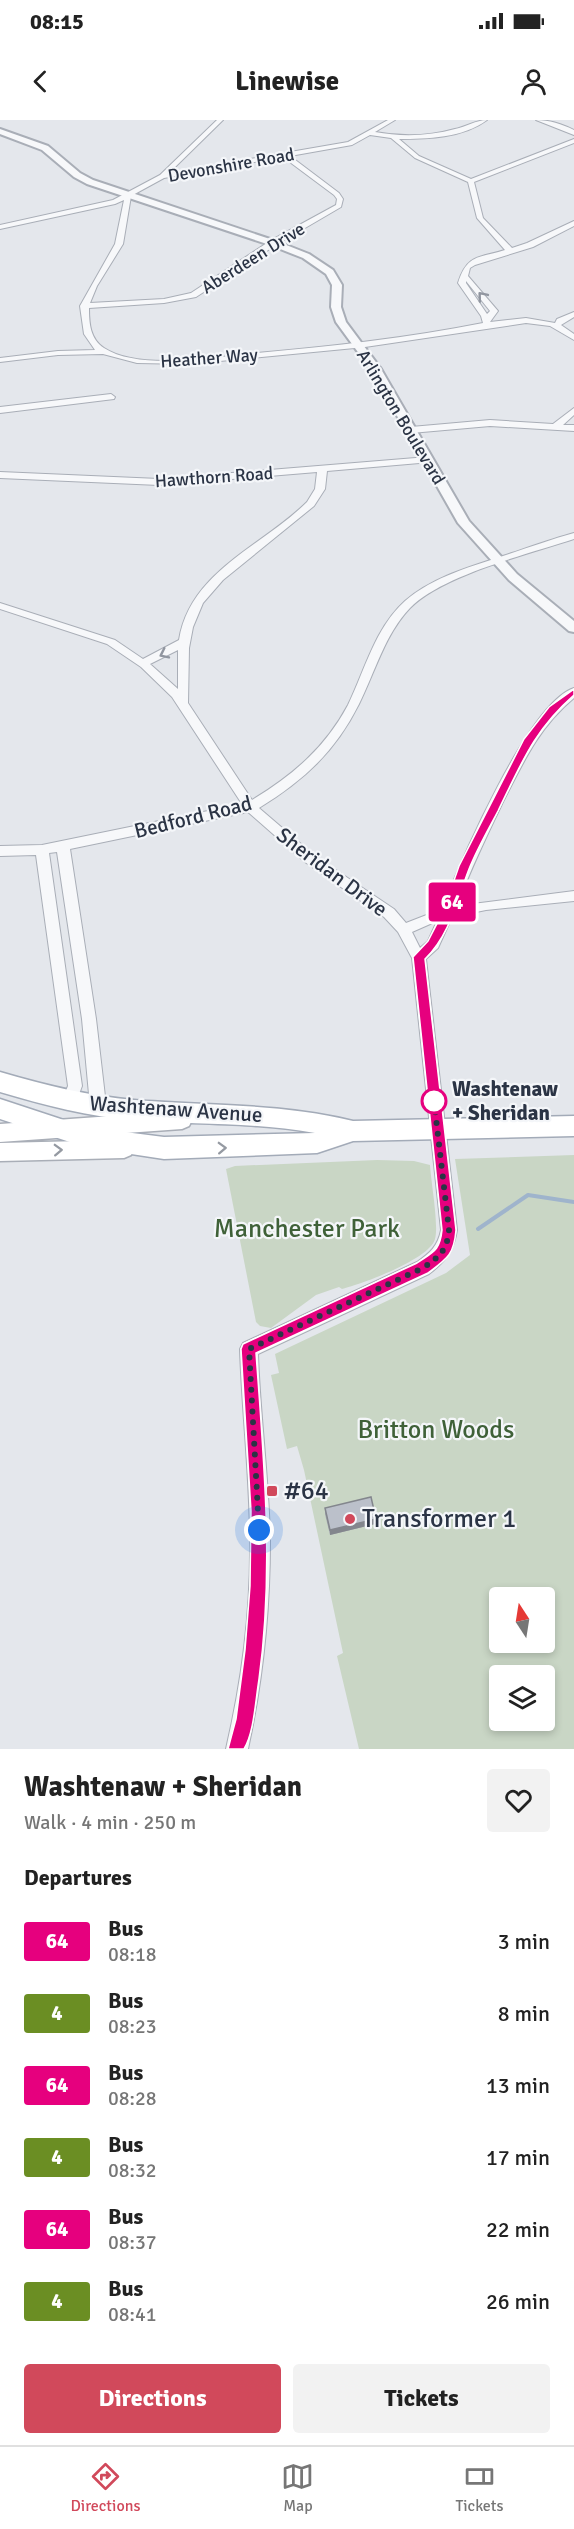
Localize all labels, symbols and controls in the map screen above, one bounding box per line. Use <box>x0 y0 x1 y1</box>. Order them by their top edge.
text: 08:15 <box>30 8 84 35</box>
icon: back <box>24 65 57 98</box>
text: Linewise <box>235 65 339 98</box>
icon: person <box>517 65 550 98</box>
street label: Devonshire Road <box>166 143 296 187</box>
street label: Aberdeen Drive <box>197 218 309 298</box>
one-way arrow <box>479 292 490 303</box>
street label: Heather Way <box>159 344 259 372</box>
street label: Arlington Boulevard <box>352 346 450 488</box>
street label: Hawthorn Road <box>154 462 274 492</box>
one-way arrow <box>159 646 170 658</box>
street label: Bedford Road <box>131 790 255 844</box>
street label: Sheridan Drive <box>271 822 393 922</box>
line badge: 64 <box>425 882 479 922</box>
text: 64 <box>441 889 463 915</box>
place label: Washtenaw + Sheridan <box>452 1076 558 1126</box>
marker: Washtenaw + Sheridan <box>421 1088 447 1114</box>
street label: Washtenaw Avenue <box>89 1090 263 1128</box>
one-way arrow <box>218 1141 227 1154</box>
one-way arrow <box>54 1144 63 1156</box>
park label: Manchester Park <box>214 1213 400 1245</box>
park label: Britton Woods <box>358 1414 514 1446</box>
place label: #64 <box>284 1475 329 1507</box>
marker: #64 <box>265 1484 279 1498</box>
place label: Transformer 1 <box>362 1503 516 1535</box>
marker: Transformer 1 <box>343 1512 357 1526</box>
your location <box>244 1515 274 1545</box>
north arrow <box>489 1587 555 1653</box>
map controls <box>489 1587 555 1731</box>
button: layers <box>489 1665 555 1731</box>
button: heart <box>487 1769 550 1832</box>
text: Washtenaw + Sheridan <box>24 1770 302 1804</box>
text: Walk · 4 min · 250 m <box>24 1810 196 1835</box>
text: Departures <box>24 1864 132 1891</box>
text: Bus <box>108 1915 143 1942</box>
text: 64 <box>46 1928 68 1954</box>
text: 3 min <box>498 1928 550 1955</box>
text: 08:18 <box>108 1942 157 1967</box>
text: Bus <box>108 1987 143 2014</box>
text: 4 <box>51 2000 63 2026</box>
text: 8 min <box>498 2000 550 2027</box>
text: 08:23 <box>108 2014 157 2039</box>
text: Bus <box>108 2059 143 2086</box>
text: 64 <box>46 2072 68 2098</box>
text: 13 min <box>486 2072 550 2099</box>
text: 08:28 <box>108 2086 157 2111</box>
text: Bus <box>108 2131 143 2158</box>
text: 4 <box>51 2144 63 2170</box>
text: 17 min <box>486 2144 550 2171</box>
text: 08:32 <box>108 2158 157 2183</box>
text: Bus <box>108 2203 143 2230</box>
text: 64 <box>46 2216 68 2242</box>
text: 22 min <box>486 2216 550 2243</box>
text: 08:37 <box>108 2230 157 2255</box>
text: Bus <box>108 2275 143 2302</box>
text: 4 <box>51 2288 63 2314</box>
text: 26 min <box>486 2288 550 2315</box>
text: 08:41 <box>108 2302 157 2327</box>
button: Directions <box>24 2364 281 2433</box>
button: Tickets <box>293 2364 550 2433</box>
tab: Directions <box>70 2460 140 2516</box>
tab: Map <box>281 2460 314 2516</box>
tab: Tickets <box>455 2460 503 2516</box>

